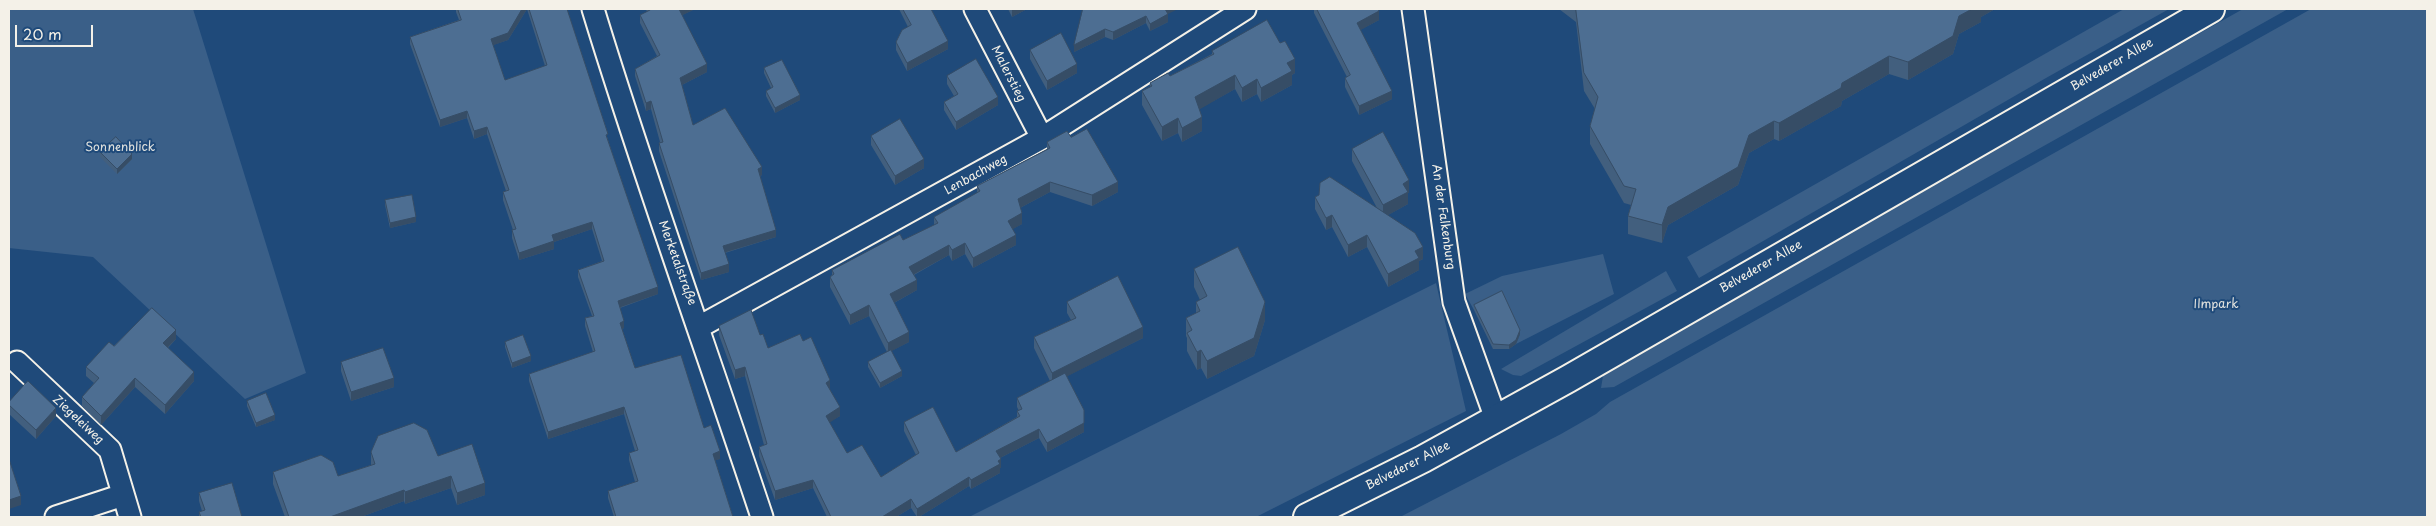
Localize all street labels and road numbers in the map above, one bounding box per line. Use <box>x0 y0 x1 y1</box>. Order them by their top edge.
street label: Belvederer Allee <box>2068 36 2156 94</box>
street label: Malerstieg <box>988 44 1028 104</box>
street label: Lenbachweg <box>942 152 1010 198</box>
street label: An der Falkenburg <box>1428 163 1458 271</box>
street label: Merketalstraße <box>655 219 699 307</box>
street label: Belvederer Allee <box>1717 238 1805 296</box>
street label: Ziegeleiweg <box>49 393 107 447</box>
street label: Belvederer Allee <box>1363 439 1453 493</box>

